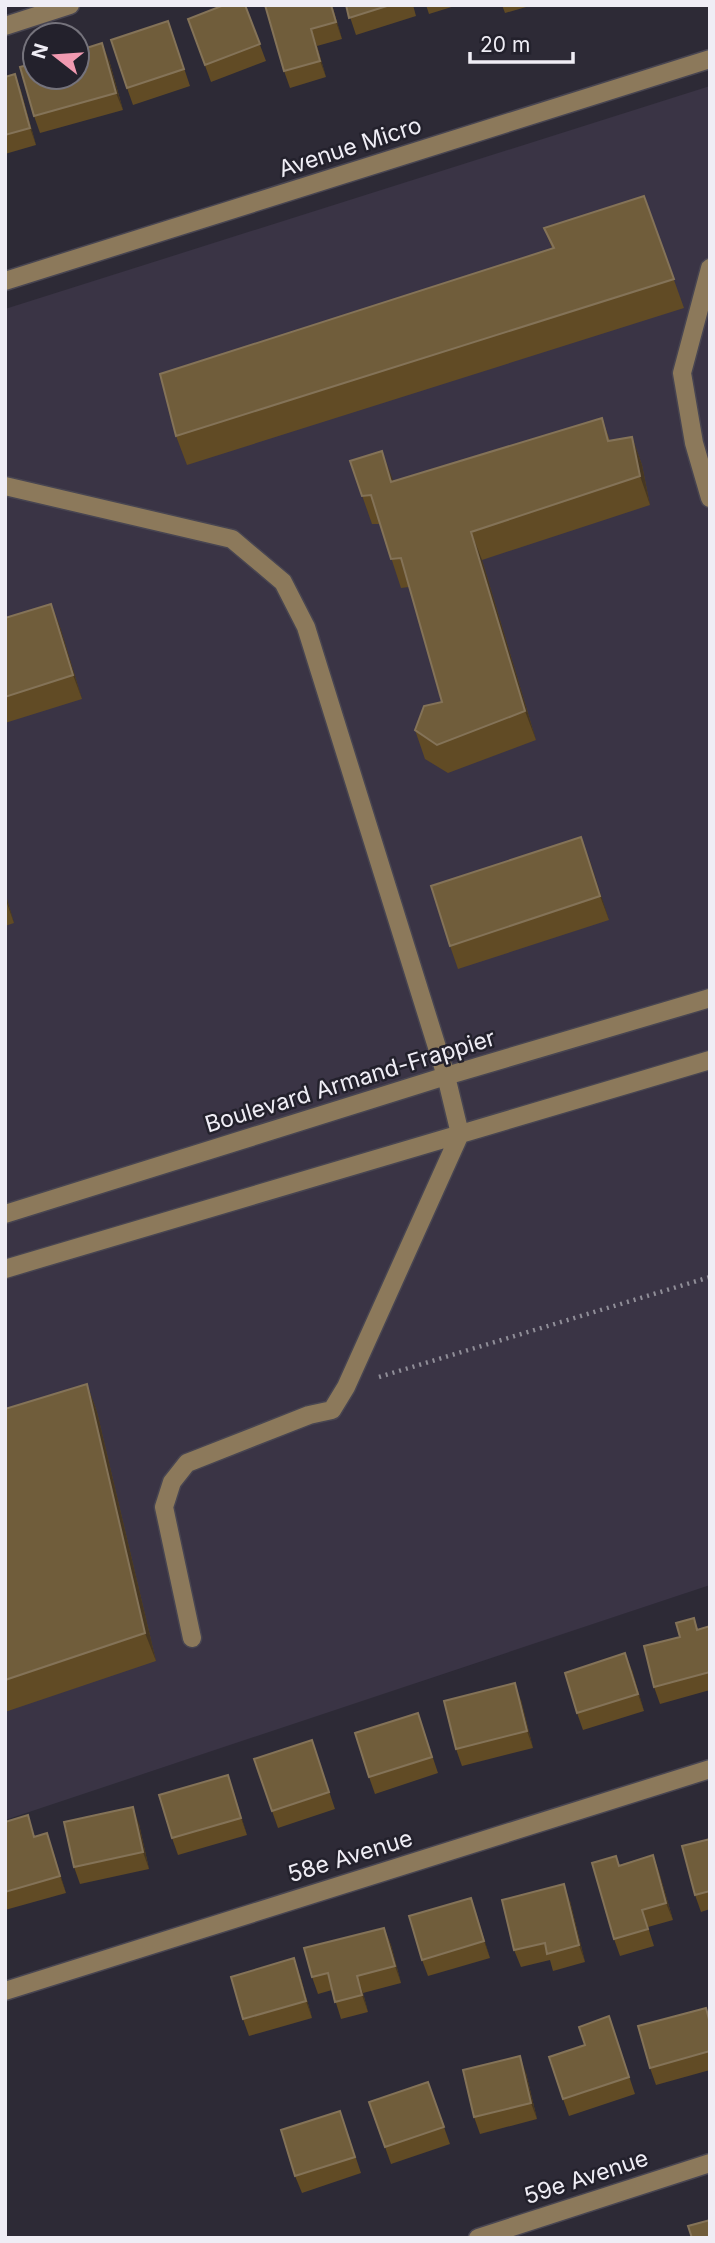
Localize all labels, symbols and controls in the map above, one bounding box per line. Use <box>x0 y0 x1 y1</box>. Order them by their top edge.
north arrow <box>21 21 91 91</box>
scale bar <box>470 21 573 65</box>
text: 20 m <box>480 32 530 57</box>
text: N <box>27 41 53 61</box>
street label: Avenue Micro <box>275 111 425 183</box>
street label: Boulevard Armand-Frappier <box>201 1023 499 1139</box>
street label: 58e Avenue <box>284 1824 416 1888</box>
street label: 59e Avenue <box>520 2144 652 2210</box>

